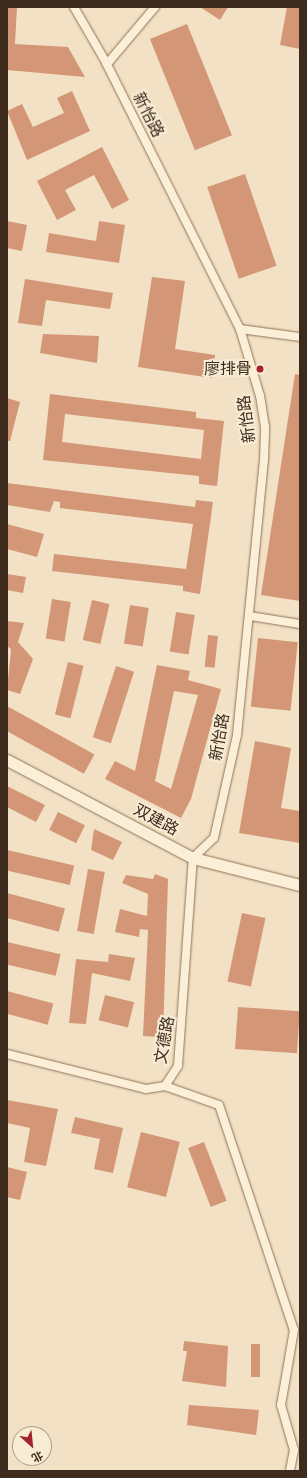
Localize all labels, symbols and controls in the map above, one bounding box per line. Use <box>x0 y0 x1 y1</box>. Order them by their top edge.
street label: 新怡路 <box>129 89 167 141</box>
place label: 廖排骨 <box>204 359 252 379</box>
marker: 廖排骨 <box>255 364 265 374</box>
street label: 新怡路 <box>235 394 259 444</box>
street label: 新怡路 <box>206 712 234 762</box>
street label: 双建路 <box>130 800 182 840</box>
street label: 文德路 <box>151 1015 179 1065</box>
north arrow <box>12 1426 52 1466</box>
text: 北 <box>29 1448 45 1465</box>

